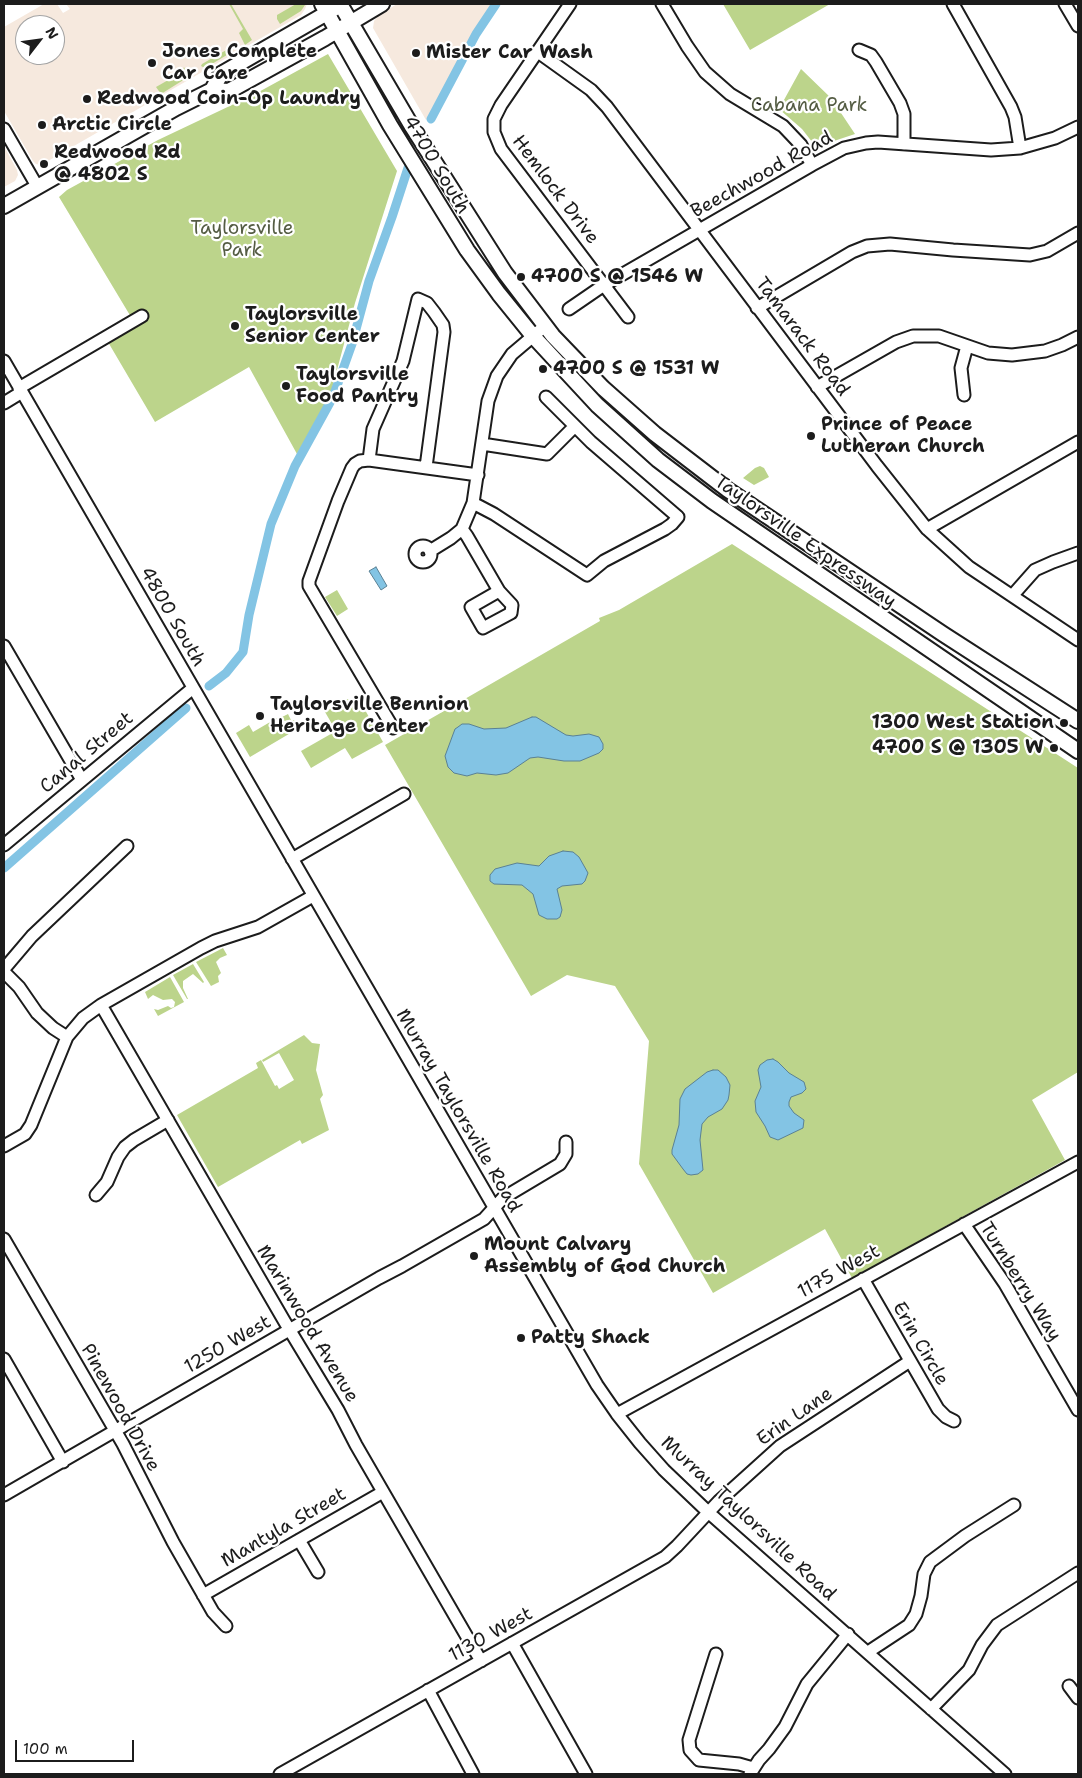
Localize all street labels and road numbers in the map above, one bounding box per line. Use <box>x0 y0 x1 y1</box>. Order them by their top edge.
street label: 4700 South <box>398 112 474 218</box>
street label: Beechwood Road <box>687 127 837 223</box>
street label: Hemlock Drive <box>507 131 603 249</box>
street label: Tamarack Road <box>750 273 854 401</box>
street label: Taylorsville Expressway <box>710 470 900 614</box>
street label: 4800 South <box>134 563 210 671</box>
street label: Canal Street <box>36 707 138 799</box>
street label: Murray Taylorsville Road <box>390 1005 526 1217</box>
street label: Turnberry Way <box>974 1218 1066 1346</box>
street label: 1175 West <box>794 1240 884 1304</box>
street label: Marinwood Avenue <box>251 1241 363 1407</box>
street label: Erin Circle <box>887 1298 953 1390</box>
street label: 1250 West <box>181 1311 275 1379</box>
street label: Pinewood Drive <box>75 1340 165 1476</box>
street label: Erin Lane <box>753 1383 837 1451</box>
street label: Murray Taylorsville Road <box>656 1432 840 1606</box>
street label: Mantyla Street <box>218 1483 350 1573</box>
street label: 1130 West <box>445 1603 537 1667</box>

